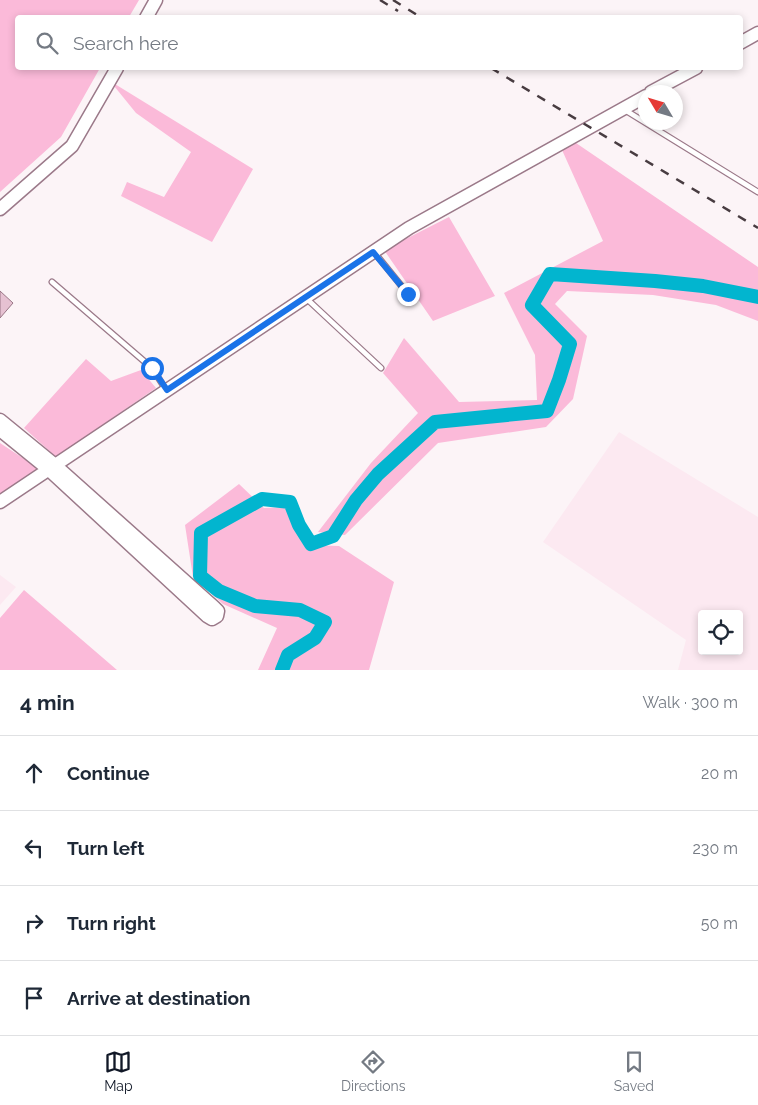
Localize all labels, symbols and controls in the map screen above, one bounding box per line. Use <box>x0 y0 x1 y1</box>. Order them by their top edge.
search box <box>15 15 743 70</box>
icon: search <box>33 29 61 57</box>
text: Search here <box>73 32 179 54</box>
north arrow <box>638 85 683 130</box>
route end <box>397 283 420 306</box>
route start <box>141 357 164 380</box>
map controls <box>698 610 743 655</box>
button: locate <box>698 610 743 655</box>
text: 4 min <box>20 690 75 715</box>
text: Walk · 300 m <box>642 693 738 712</box>
icon: ahead <box>20 759 48 787</box>
text: Continue <box>67 762 150 784</box>
text: 20 m <box>701 764 738 783</box>
icon: left <box>20 834 48 862</box>
text: Turn left <box>67 837 144 859</box>
text: 230 m <box>693 839 738 858</box>
icon: right <box>20 909 48 937</box>
text: Turn right <box>67 912 156 934</box>
text: 50 m <box>701 914 738 933</box>
icon: arrive <box>20 984 48 1012</box>
text: Arrive at destination <box>67 987 251 1009</box>
tab: Map <box>104 1048 133 1094</box>
tab: Directions <box>341 1048 406 1094</box>
tab: Saved <box>614 1048 654 1094</box>

